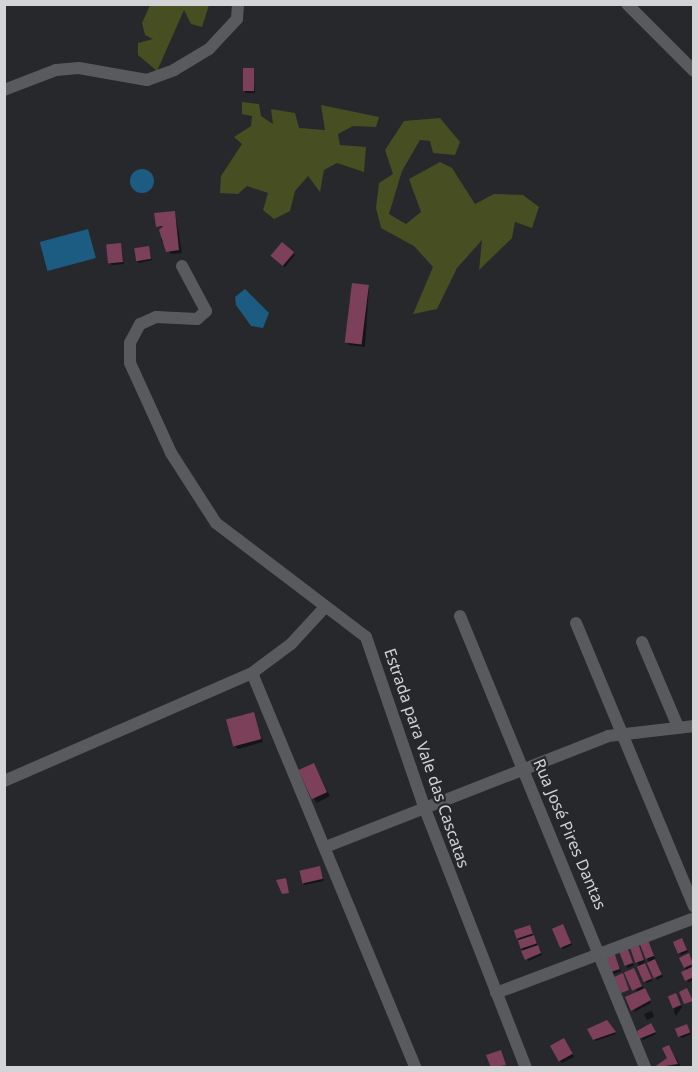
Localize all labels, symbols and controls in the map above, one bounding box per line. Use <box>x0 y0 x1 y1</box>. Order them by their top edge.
street label: Estrada para Vale das Cascatas <box>380 646 474 870</box>
street label: Rua José Pires Dantas <box>530 756 610 912</box>

